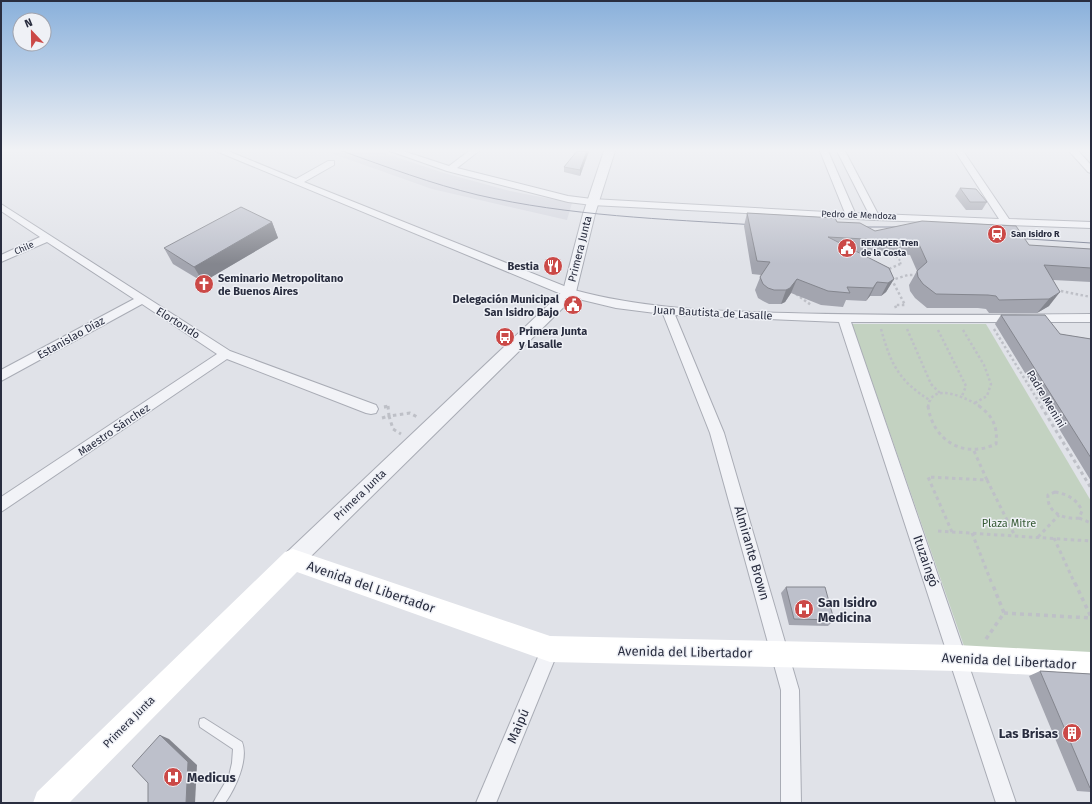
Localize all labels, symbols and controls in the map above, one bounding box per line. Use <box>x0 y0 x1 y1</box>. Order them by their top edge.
north arrow <box>12 12 52 52</box>
text: N <box>23 16 34 31</box>
street label: Pedro de Mendoza <box>821 209 897 221</box>
street label: Primera Junta <box>565 215 595 283</box>
station icon: San Isidro R <box>986 223 1008 245</box>
place label: San Isidro R <box>1011 229 1060 239</box>
public building icon: RENAPER Tren de la Costa <box>836 237 858 259</box>
place label: RENAPER Tren de la Costa <box>861 238 918 258</box>
street label: Chile <box>13 239 35 257</box>
restaurant icon: Bestia <box>542 255 564 277</box>
place label: Bestia <box>507 260 539 273</box>
place label: Seminario Metropolitano de Buenos Aires <box>218 272 344 298</box>
church icon: Seminario Metropolitano de Buenos Aires <box>193 273 215 295</box>
place label: Delegación Municipal San Isidro Bajo <box>452 293 560 319</box>
public building icon: Delegación Municipal San Isidro Bajo <box>562 294 584 316</box>
street label: Juan Bautista de Lasalle <box>653 303 773 323</box>
street label: Elortondo <box>154 304 202 342</box>
street label: Estanislao Díaz <box>35 314 107 362</box>
place label: Primera Junta y Lasalle <box>518 325 587 351</box>
bus stop icon: Primera Junta y Lasalle <box>494 326 516 348</box>
street label: Padre Menini <box>1024 368 1068 430</box>
street label: Maestro Sánchez <box>76 401 153 459</box>
street label: Primera Junta <box>331 467 389 523</box>
street label: Almirante Brown <box>731 504 773 602</box>
park label: Plaza Mitre <box>982 517 1036 530</box>
street label: Ituzaingó <box>910 533 942 589</box>
street label: Avenida del Libertador <box>305 558 437 616</box>
place label: San Isidro Medicina <box>818 595 878 625</box>
hospital icon: San Isidro Medicina <box>793 598 815 620</box>
street label: Avenida del Libertador <box>618 643 752 661</box>
street label: Avenida del Libertador <box>941 650 1077 672</box>
street label: Primera Junta <box>100 693 158 751</box>
street label: Maipú <box>504 706 532 746</box>
building icon: Las Brisas <box>1061 722 1083 744</box>
place label: Las Brisas <box>999 726 1059 741</box>
hospital icon: Medicus <box>162 766 184 788</box>
place label: Medicus <box>187 770 236 785</box>

